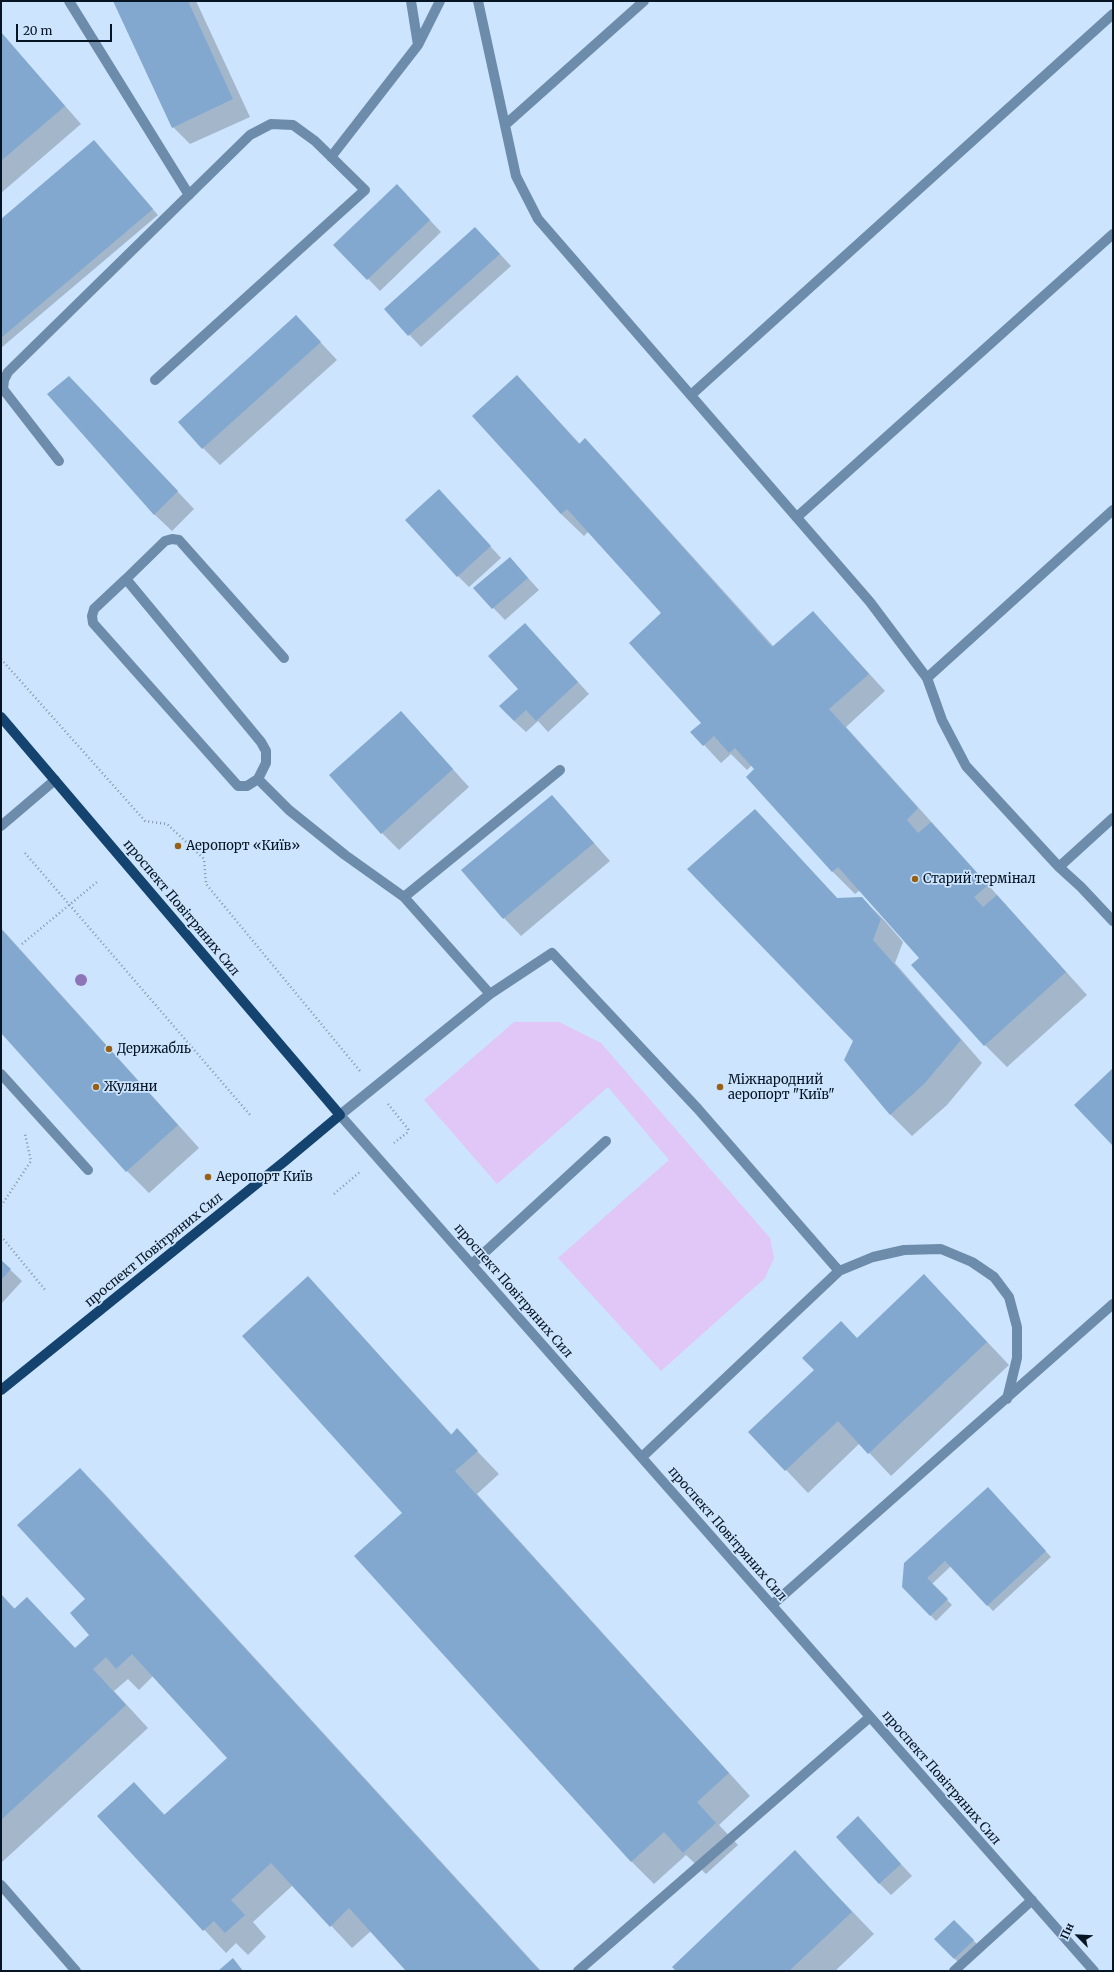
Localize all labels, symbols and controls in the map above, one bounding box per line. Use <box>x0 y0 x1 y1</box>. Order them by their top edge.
scale bar <box>18 16 114 42</box>
text: 20 m <box>23 23 52 38</box>
street label: проспект Повітряних Сил <box>120 837 242 979</box>
place label: Аеропорт «Київ» <box>186 838 300 854</box>
marker: Аеропорт «Київ» <box>173 841 183 851</box>
place label: Старий термінал <box>923 871 1036 887</box>
marker: Старий термінал <box>910 874 920 884</box>
place label: Дерижабль <box>117 1041 191 1057</box>
marker: Дерижабль <box>104 1044 114 1054</box>
place label: Міжнародний аеропорт "Київ" <box>728 1072 835 1103</box>
place label: Жуляни <box>104 1079 158 1095</box>
marker: Жуляни <box>91 1082 101 1092</box>
marker: Міжнародний аеропорт "Київ" <box>715 1082 725 1092</box>
place label: Аеропорт Київ <box>216 1169 313 1185</box>
marker: Аеропорт Київ <box>203 1172 213 1182</box>
street label: проспект Повітряних Сил <box>82 1190 226 1310</box>
street label: проспект Повітряних Сил <box>451 1221 575 1361</box>
street label: проспект Повітряних Сил <box>665 1464 789 1604</box>
street label: проспект Повітряних Сил <box>879 1708 1003 1848</box>
north arrow <box>1058 1916 1098 1956</box>
text: Пн <box>1057 1921 1077 1942</box>

